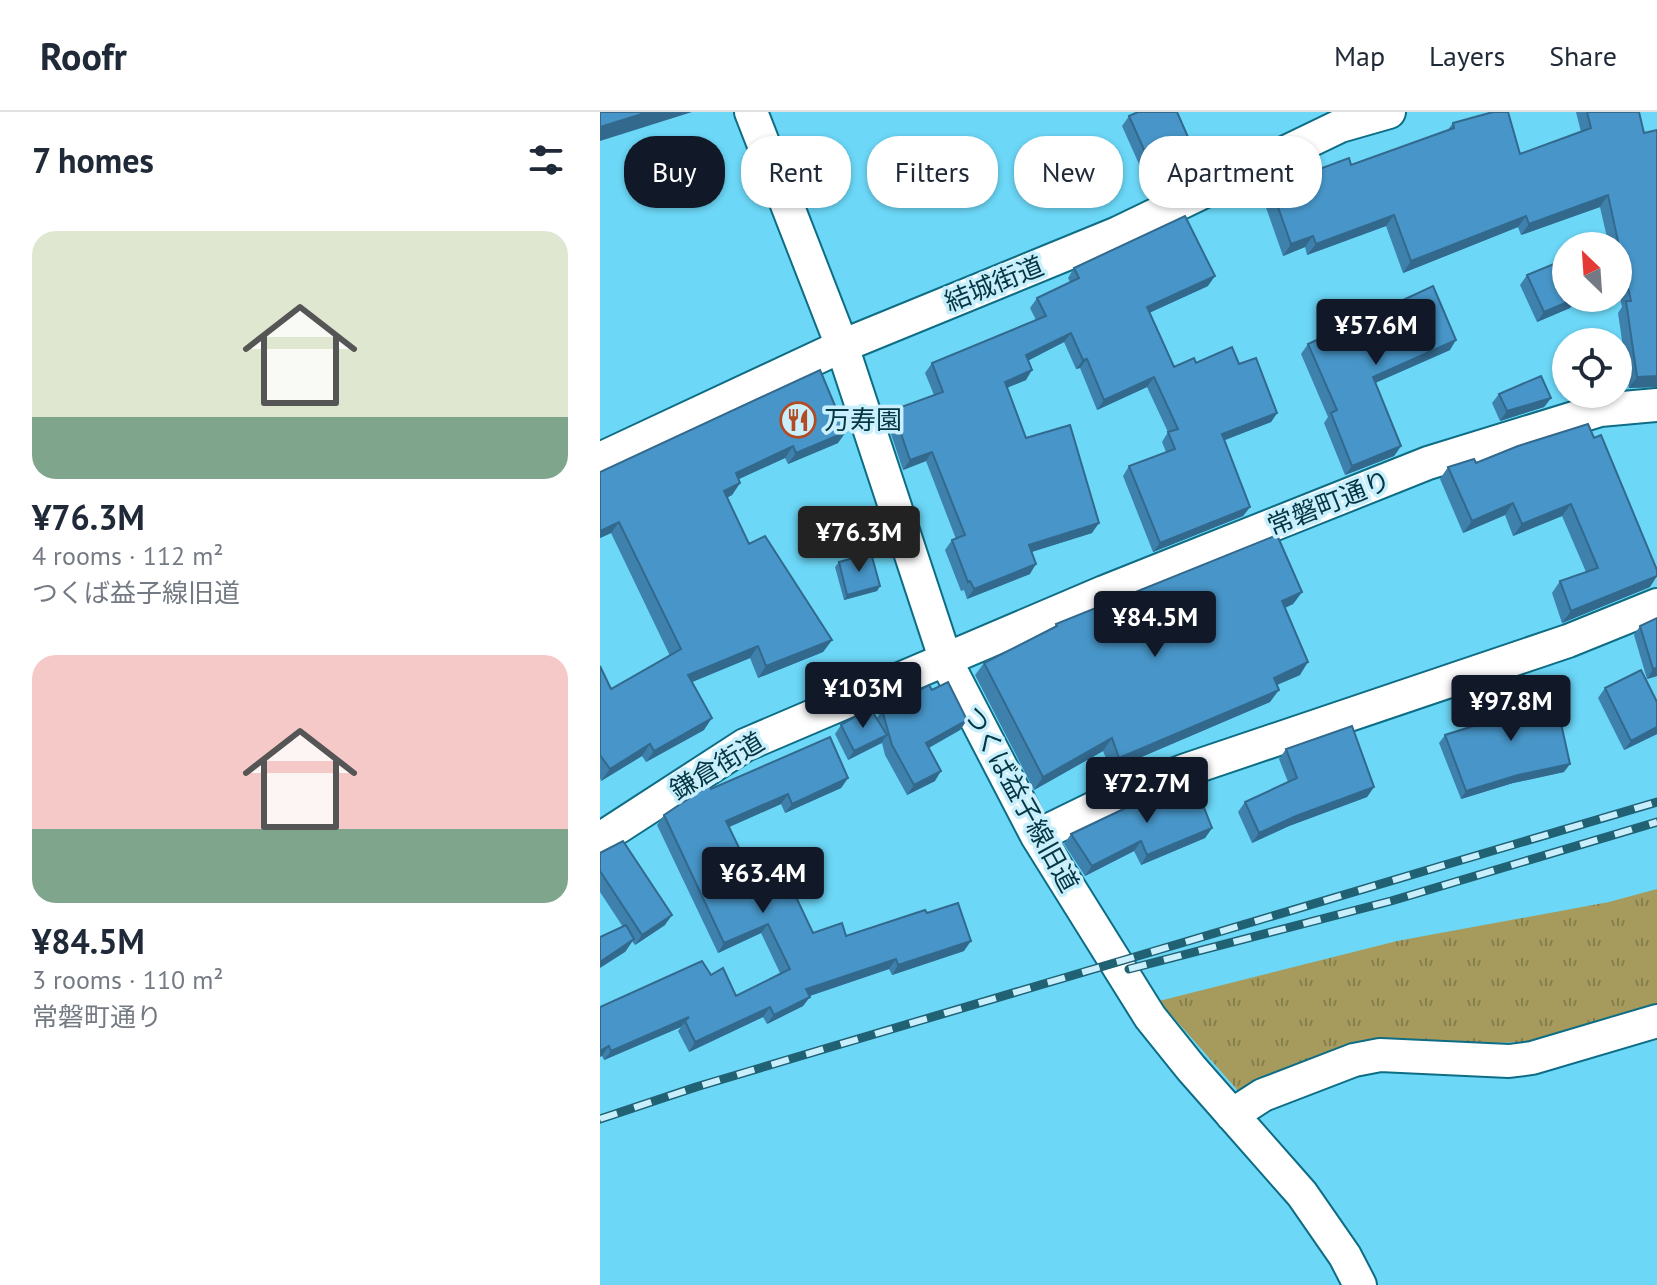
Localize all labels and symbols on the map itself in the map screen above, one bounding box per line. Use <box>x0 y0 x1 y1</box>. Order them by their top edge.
north arrow <box>1552 232 1632 312</box>
street label: 結城街道 <box>939 249 1048 318</box>
pin: ¥57.6M <box>1311 299 1441 367</box>
restaurant icon: 万寿園 <box>779 401 817 439</box>
place label: 万寿園 <box>824 403 902 436</box>
street label: 常磐町通り <box>1262 463 1395 542</box>
pin: ¥76.3M <box>794 506 924 574</box>
pin: ¥84.5M <box>1090 591 1220 659</box>
pin: ¥103M <box>807 662 919 730</box>
pin: ¥97.8M <box>1446 675 1576 743</box>
street label: つくば益子線旧道 <box>957 700 1086 898</box>
street label: 鎌倉街道 <box>664 725 770 807</box>
pin: ¥72.7M <box>1082 757 1212 825</box>
pin: ¥63.4M <box>698 847 828 915</box>

